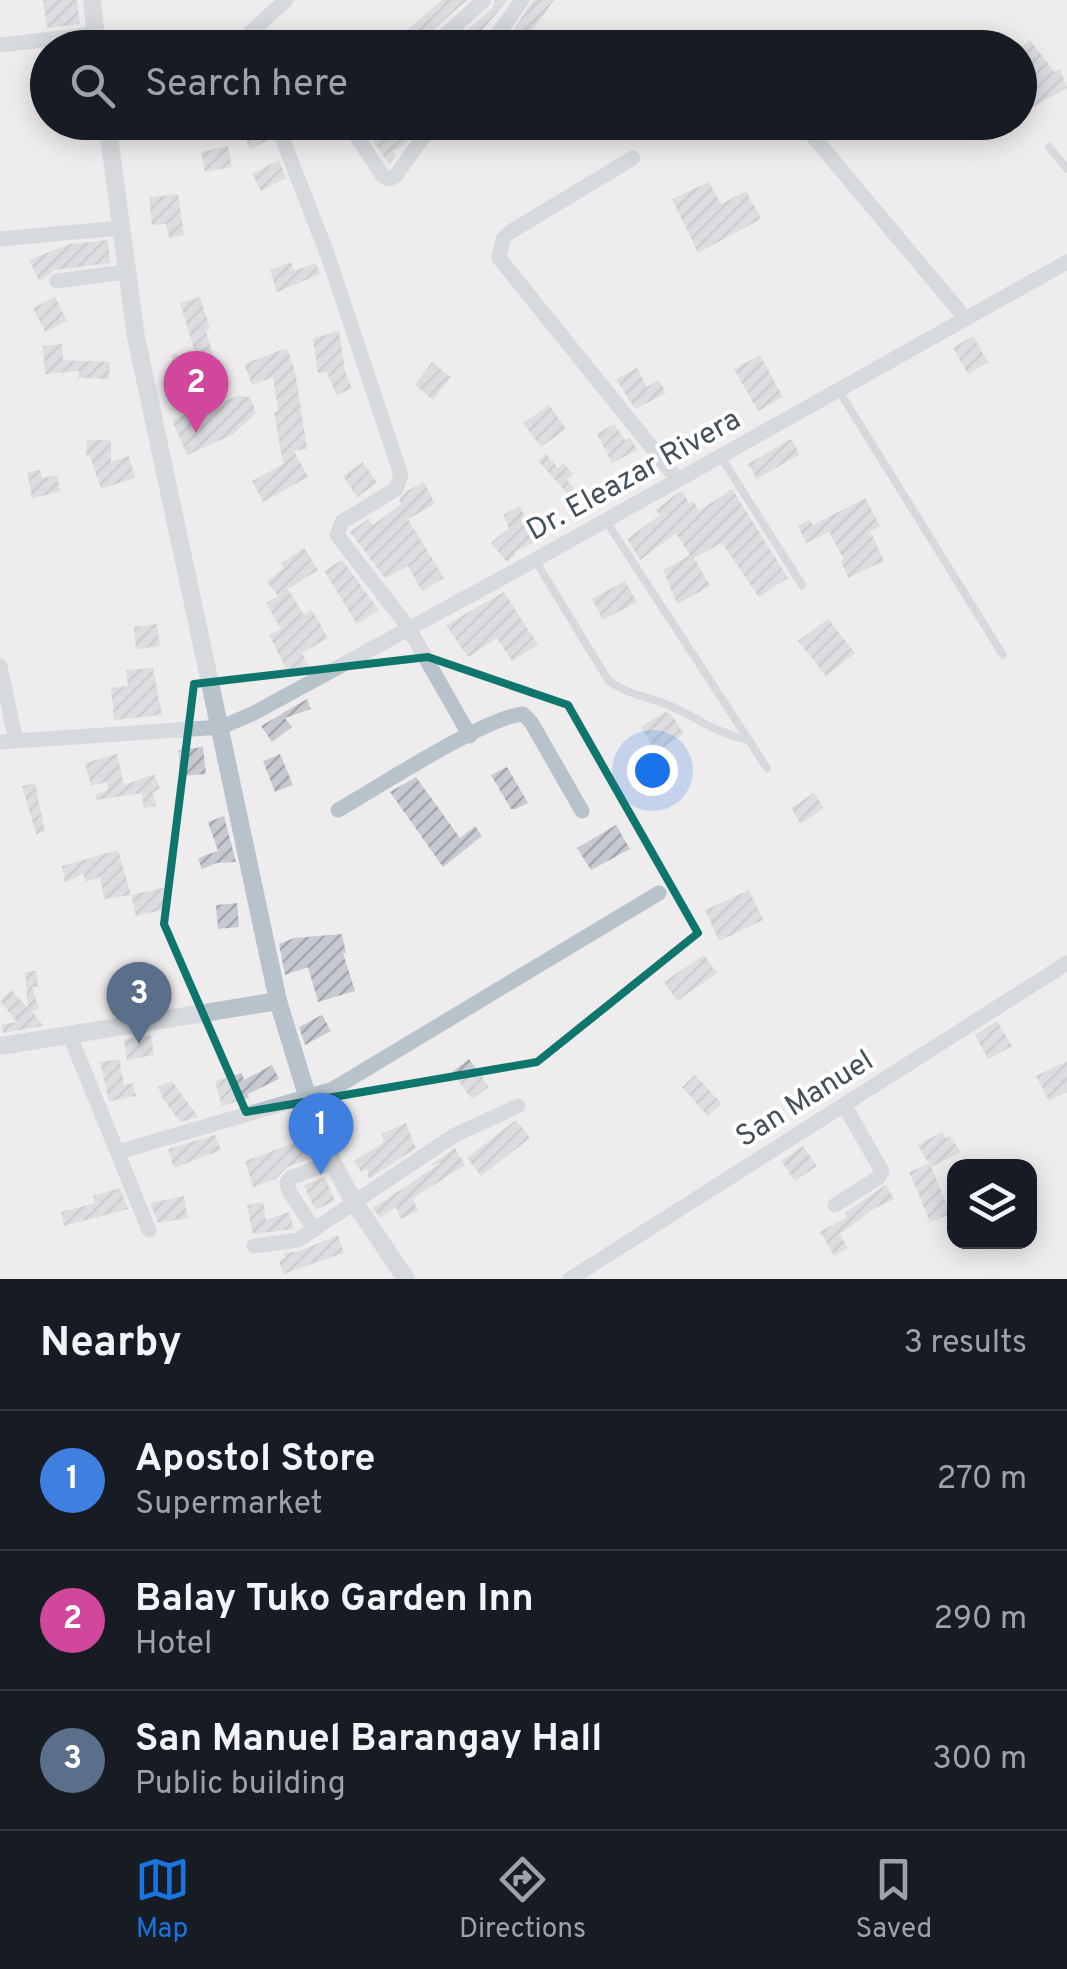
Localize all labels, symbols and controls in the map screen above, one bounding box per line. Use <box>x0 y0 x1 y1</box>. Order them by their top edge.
search box <box>30 30 1037 140</box>
icon: search <box>65 58 120 113</box>
text: Search here <box>145 61 348 110</box>
pin: 2 <box>164 350 228 433</box>
street label: Dr. Eleazar Rivera <box>521 402 748 550</box>
your location <box>627 745 678 796</box>
pin: 3 <box>106 962 172 1044</box>
street label: San Manuel <box>730 1043 881 1157</box>
pin: 1 <box>288 1092 354 1175</box>
map controls <box>947 1159 1037 1249</box>
button: layers <box>947 1159 1037 1249</box>
text: Nearby <box>40 1318 182 1371</box>
text: 3 results <box>904 1324 1027 1364</box>
text: Apostol Store <box>135 1436 375 1485</box>
text: 1 <box>66 1460 79 1500</box>
text: 270 m <box>937 1460 1027 1500</box>
text: Supermarket <box>135 1485 323 1525</box>
text: Balay Tuko Garden Inn <box>135 1576 534 1625</box>
text: 2 <box>63 1600 82 1640</box>
text: 290 m <box>933 1600 1027 1640</box>
text: Hotel <box>135 1625 212 1665</box>
text: San Manuel Barangay Hall <box>135 1716 602 1765</box>
text: 3 <box>63 1740 82 1780</box>
text: 300 m <box>933 1740 1027 1780</box>
text: Public building <box>135 1765 346 1805</box>
tab: Map <box>135 1852 190 1948</box>
tab: Directions <box>459 1852 586 1948</box>
tab: Saved <box>855 1852 932 1948</box>

